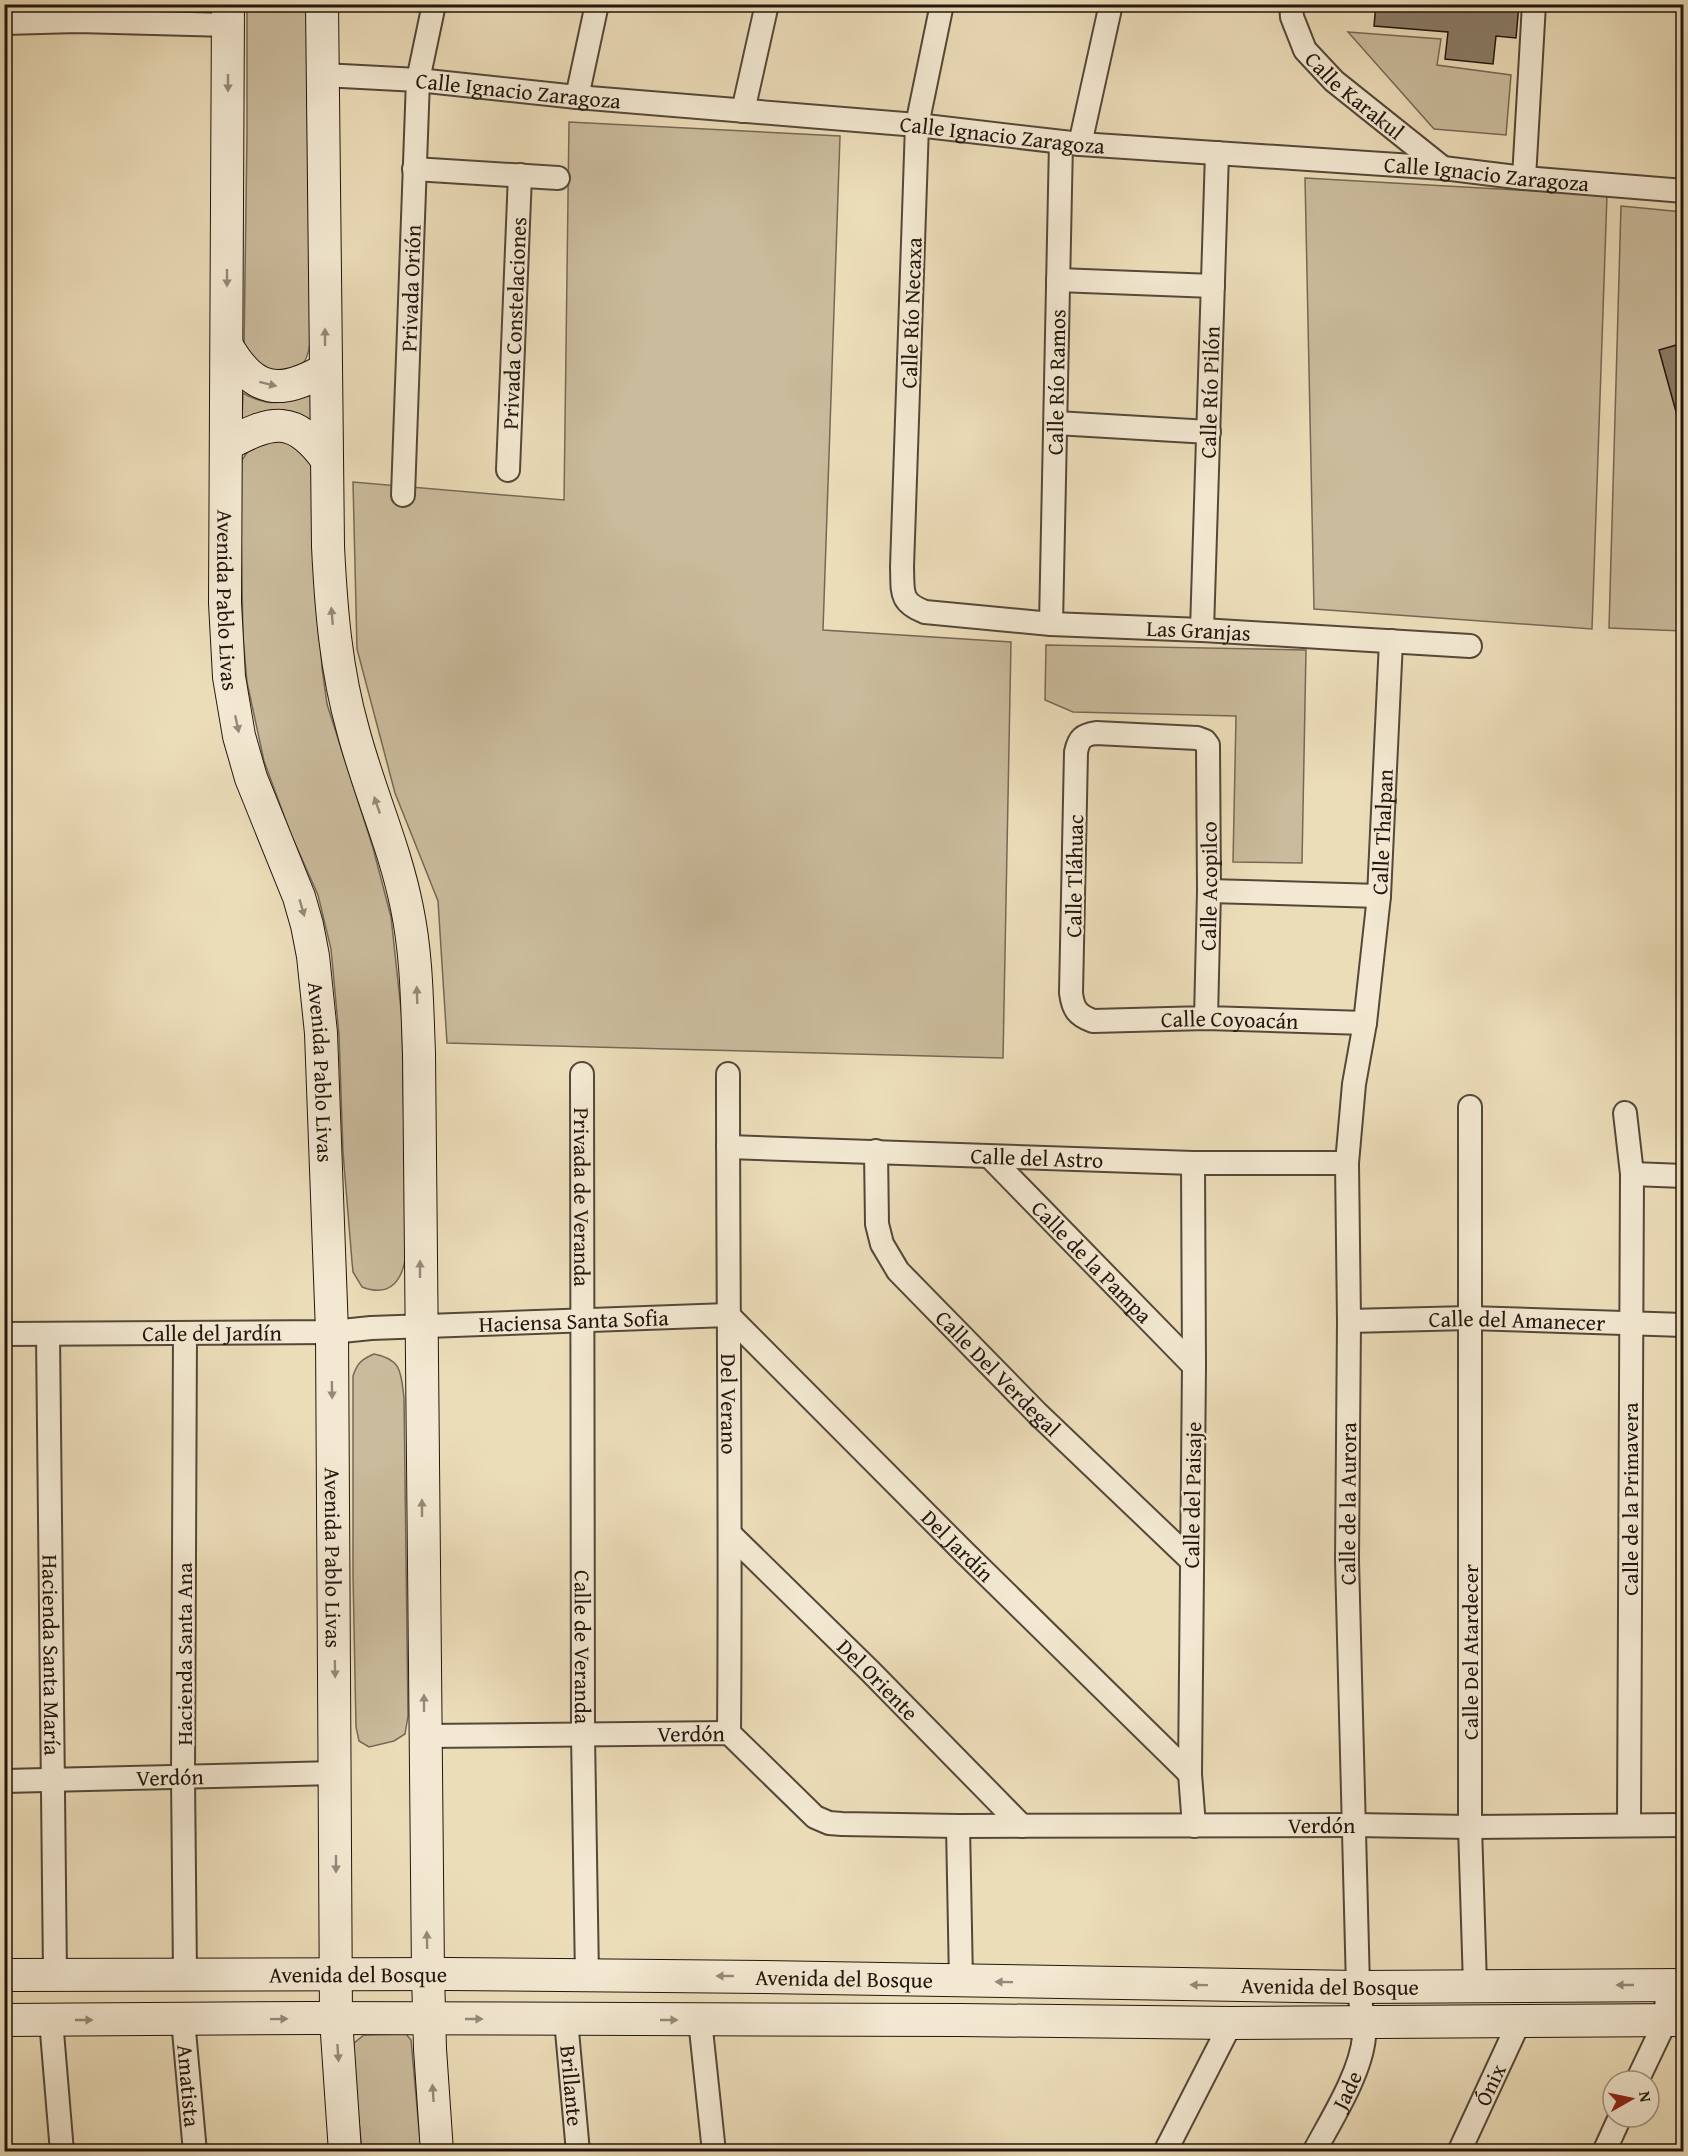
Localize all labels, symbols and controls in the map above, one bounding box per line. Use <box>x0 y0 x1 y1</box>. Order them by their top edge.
street label: Calle Karakul <box>1298 44 1411 147</box>
street label: Calle Ignacio Zaragoza <box>414 64 623 117</box>
one-way arrow <box>223 74 233 93</box>
street label: Calle Ignacio Zaragoza <box>899 108 1106 162</box>
street label: Calle Ignacio Zaragoza <box>1383 148 1591 199</box>
street label: Privada Constelaciones <box>494 216 534 430</box>
street label: Privada Orión <box>392 223 429 352</box>
street label: Calle Río Necaxa <box>892 236 930 389</box>
one-way arrow <box>222 269 232 288</box>
street label: Calle Río Ramos <box>1039 309 1074 455</box>
street label: Calle Río Pilón <box>1191 325 1228 459</box>
one-way arrow <box>320 327 330 346</box>
one-way arrow <box>259 379 277 389</box>
street label: Avenida Pablo Livas <box>209 509 247 693</box>
one-way arrow <box>327 606 337 625</box>
street label: Las Granjas <box>1146 612 1252 649</box>
one-way arrow <box>233 715 242 734</box>
street label: Calle Thalpan <box>1363 768 1401 896</box>
one-way arrow <box>371 796 381 814</box>
street label: Calle Tláhuac <box>1057 814 1091 938</box>
street label: Calle Acopilco <box>1192 821 1225 951</box>
one-way arrow <box>298 899 307 917</box>
street label: Avenida Pablo Livas <box>300 980 342 1163</box>
one-way arrow <box>412 985 421 1004</box>
street label: Calle Coyoacán <box>1160 1002 1300 1037</box>
street label: Privada de Veranda <box>566 1107 598 1287</box>
street label: Calle del Astro <box>970 1139 1104 1176</box>
street label: Calle de la Pampa <box>1024 1193 1160 1331</box>
one-way arrow <box>415 1260 425 1279</box>
street label: Haciensa Santa Sofia <box>478 1301 670 1340</box>
street label: Calle Del Verdegal <box>928 1302 1068 1444</box>
street label: Calle del Amanecer <box>1428 1302 1606 1338</box>
street label: Calle del Jardín <box>142 1316 283 1349</box>
street label: Del Verano <box>713 1353 745 1455</box>
one-way arrow <box>327 1381 337 1400</box>
street label: Calle de la Primavera <box>1614 1402 1646 1596</box>
street label: Calle del Paisaje <box>1175 1421 1209 1569</box>
street label: Calle de la Aurora <box>1331 1422 1364 1586</box>
street label: Avenida Pablo Livas <box>317 1467 350 1648</box>
one-way arrow <box>417 1498 427 1517</box>
street label: Del Jardín <box>914 1502 1002 1590</box>
street label: Hacienda Santa María <box>34 1554 69 1756</box>
street label: Hacienda Santa Ana <box>168 1562 200 1746</box>
street label: Calle Del Atardecer <box>1454 1564 1486 1740</box>
street label: Calle de Veranda <box>567 1570 599 1725</box>
street label: Del Oriente <box>830 1631 926 1728</box>
one-way arrow <box>330 1660 339 1679</box>
one-way arrow <box>419 1693 428 1712</box>
street label: Verdón <box>657 1717 726 1750</box>
street label: Verdón <box>136 1760 205 1794</box>
street label: Verdón <box>1288 1809 1356 1841</box>
one-way arrow <box>331 1855 341 1874</box>
one-way arrow <box>422 1930 432 1949</box>
street label: Avenida del Bosque <box>269 1958 447 1990</box>
street label: Avenida del Bosque <box>755 1961 933 1996</box>
street label: Avenida del Bosque <box>1241 1969 1419 2003</box>
one-way arrow <box>716 1972 735 1981</box>
one-way arrow <box>995 1977 1014 1986</box>
one-way arrow <box>1190 1980 1209 1989</box>
one-way arrow <box>1616 1980 1635 1990</box>
one-way arrow <box>269 2014 288 2024</box>
one-way arrow <box>74 2015 93 2025</box>
one-way arrow <box>464 2015 483 2024</box>
one-way arrow <box>659 2015 678 2025</box>
street label: Amatista <box>169 2043 209 2129</box>
one-way arrow <box>333 2044 343 2063</box>
street label: Brillante <box>552 2044 592 2128</box>
street label: Ónix <box>1466 2058 1514 2111</box>
street label: Jade <box>1323 2066 1370 2118</box>
north arrow <box>1601 2069 1661 2129</box>
one-way arrow <box>428 2084 438 2103</box>
text: N <box>1633 2089 1659 2104</box>

